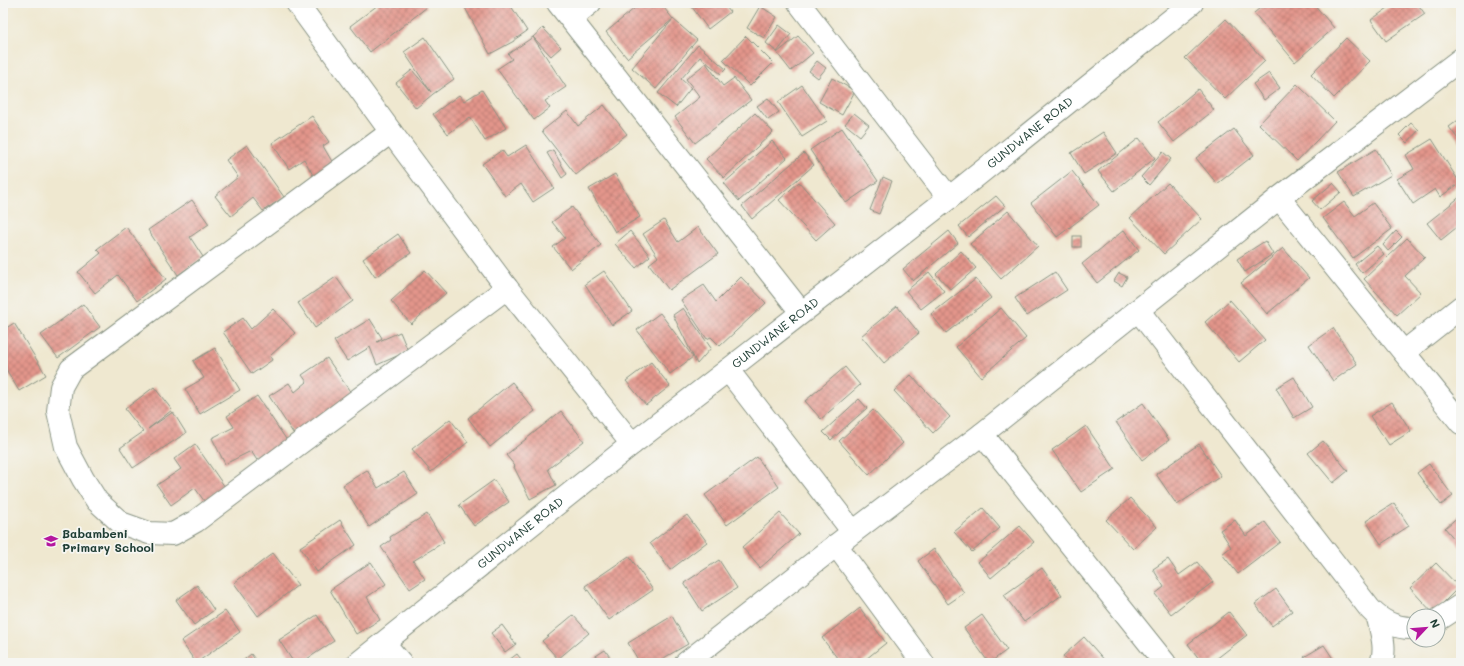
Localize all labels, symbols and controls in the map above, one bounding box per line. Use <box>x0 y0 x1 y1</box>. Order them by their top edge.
street label: GUNDWANE ROAD <box>983 93 1076 172</box>
street label: GUNDWANE ROAD <box>728 293 822 371</box>
street label: GUNDWANE ROAD <box>473 493 566 572</box>
place label: Babambeni Primary School <box>62 525 154 555</box>
school or university icon: Babambeni Primary School <box>43 533 59 549</box>
north arrow <box>1406 608 1446 648</box>
text: N <box>1427 616 1444 630</box>

